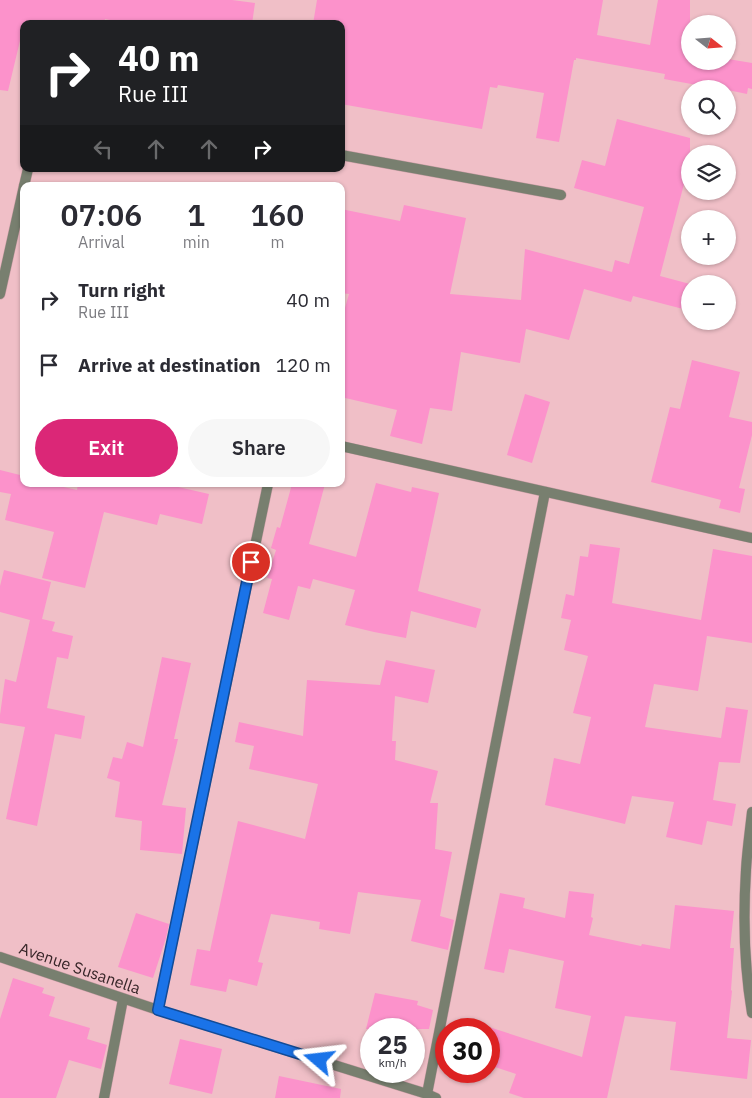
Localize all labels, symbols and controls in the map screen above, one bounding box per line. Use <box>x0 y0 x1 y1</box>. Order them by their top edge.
north arrow <box>681 15 736 70</box>
map controls <box>681 15 736 330</box>
text: 40 m <box>118 35 200 81</box>
icon: right <box>35 40 100 105</box>
text: Rue III <box>118 79 188 108</box>
button: search <box>681 80 736 135</box>
icon: left <box>89 135 117 163</box>
icon: ahead <box>142 135 170 163</box>
icon: ahead <box>195 135 223 163</box>
icon: right <box>248 135 276 163</box>
button: layers <box>681 145 736 200</box>
text: 07:06 <box>61 195 142 234</box>
text: 1 <box>187 195 205 234</box>
text: 160 <box>250 195 304 234</box>
button: + <box>681 210 736 265</box>
text: Arrival <box>78 232 125 252</box>
text: min <box>183 232 210 252</box>
text: m <box>270 232 284 252</box>
button: − <box>681 275 736 330</box>
text: Turn right <box>78 278 165 302</box>
icon: right <box>35 286 63 314</box>
text: 40 m <box>286 288 330 312</box>
text: Rue III <box>78 302 129 322</box>
icon: arrive <box>35 351 63 379</box>
text: Arrive at destination <box>78 353 261 377</box>
text: 120 m <box>276 353 331 377</box>
button: Exit <box>35 419 178 477</box>
button: Share <box>188 419 330 477</box>
pin <box>230 541 272 583</box>
icon: arrive <box>237 548 265 576</box>
street label: Avenue Susanella <box>17 938 144 998</box>
speed limit sign: 30 <box>435 1018 500 1083</box>
text: 25 <box>377 1028 408 1061</box>
position arrow <box>292 1033 344 1085</box>
text: km/h <box>378 1055 407 1070</box>

